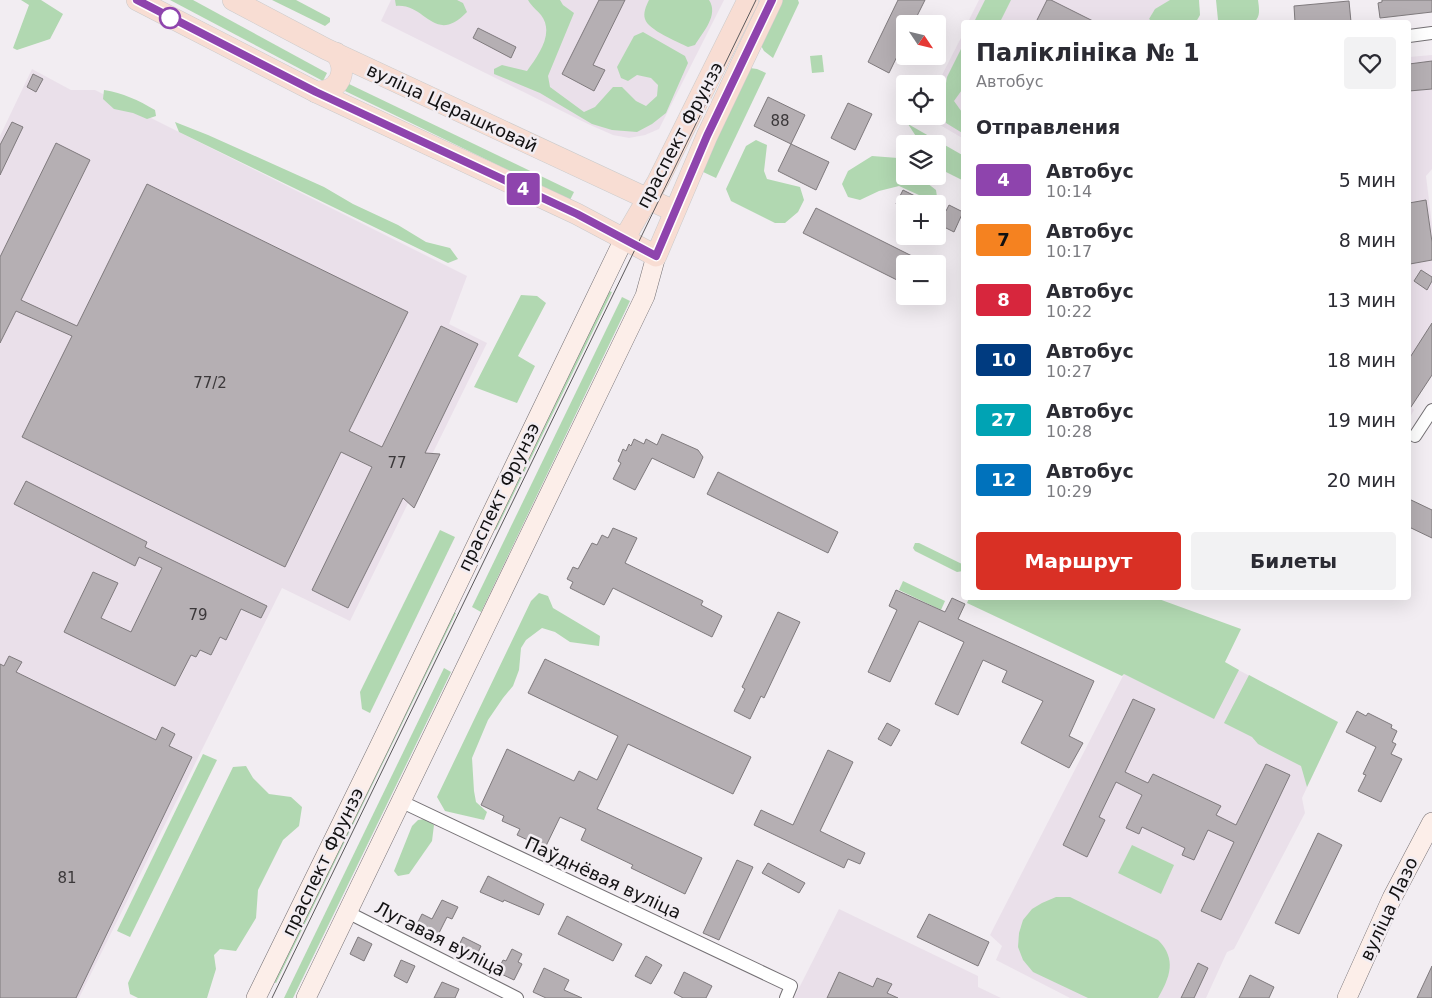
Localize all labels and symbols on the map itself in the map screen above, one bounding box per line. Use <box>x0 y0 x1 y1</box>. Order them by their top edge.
unlabelled marker <box>159 7 181 29</box>
north arrow <box>896 15 946 65</box>
street label: праспект Фрунзэ <box>632 58 727 212</box>
street label: вуліца Церашковай <box>364 59 541 156</box>
house number: 88 <box>770 112 790 130</box>
line badge: 4 <box>507 173 539 205</box>
house number: 77/2 <box>193 374 227 392</box>
street label: праспект Фрунзэ <box>453 419 544 575</box>
house number: 77 <box>387 454 407 472</box>
house number: 79 <box>188 606 208 624</box>
street label: праспект Фрунзэ <box>277 784 368 940</box>
street label: Паўднёвая вуліца <box>522 832 685 923</box>
street label: вуліца Лазо <box>1355 854 1422 964</box>
house number: 81 <box>57 869 77 887</box>
street label: Лугавая вуліца <box>371 897 509 981</box>

